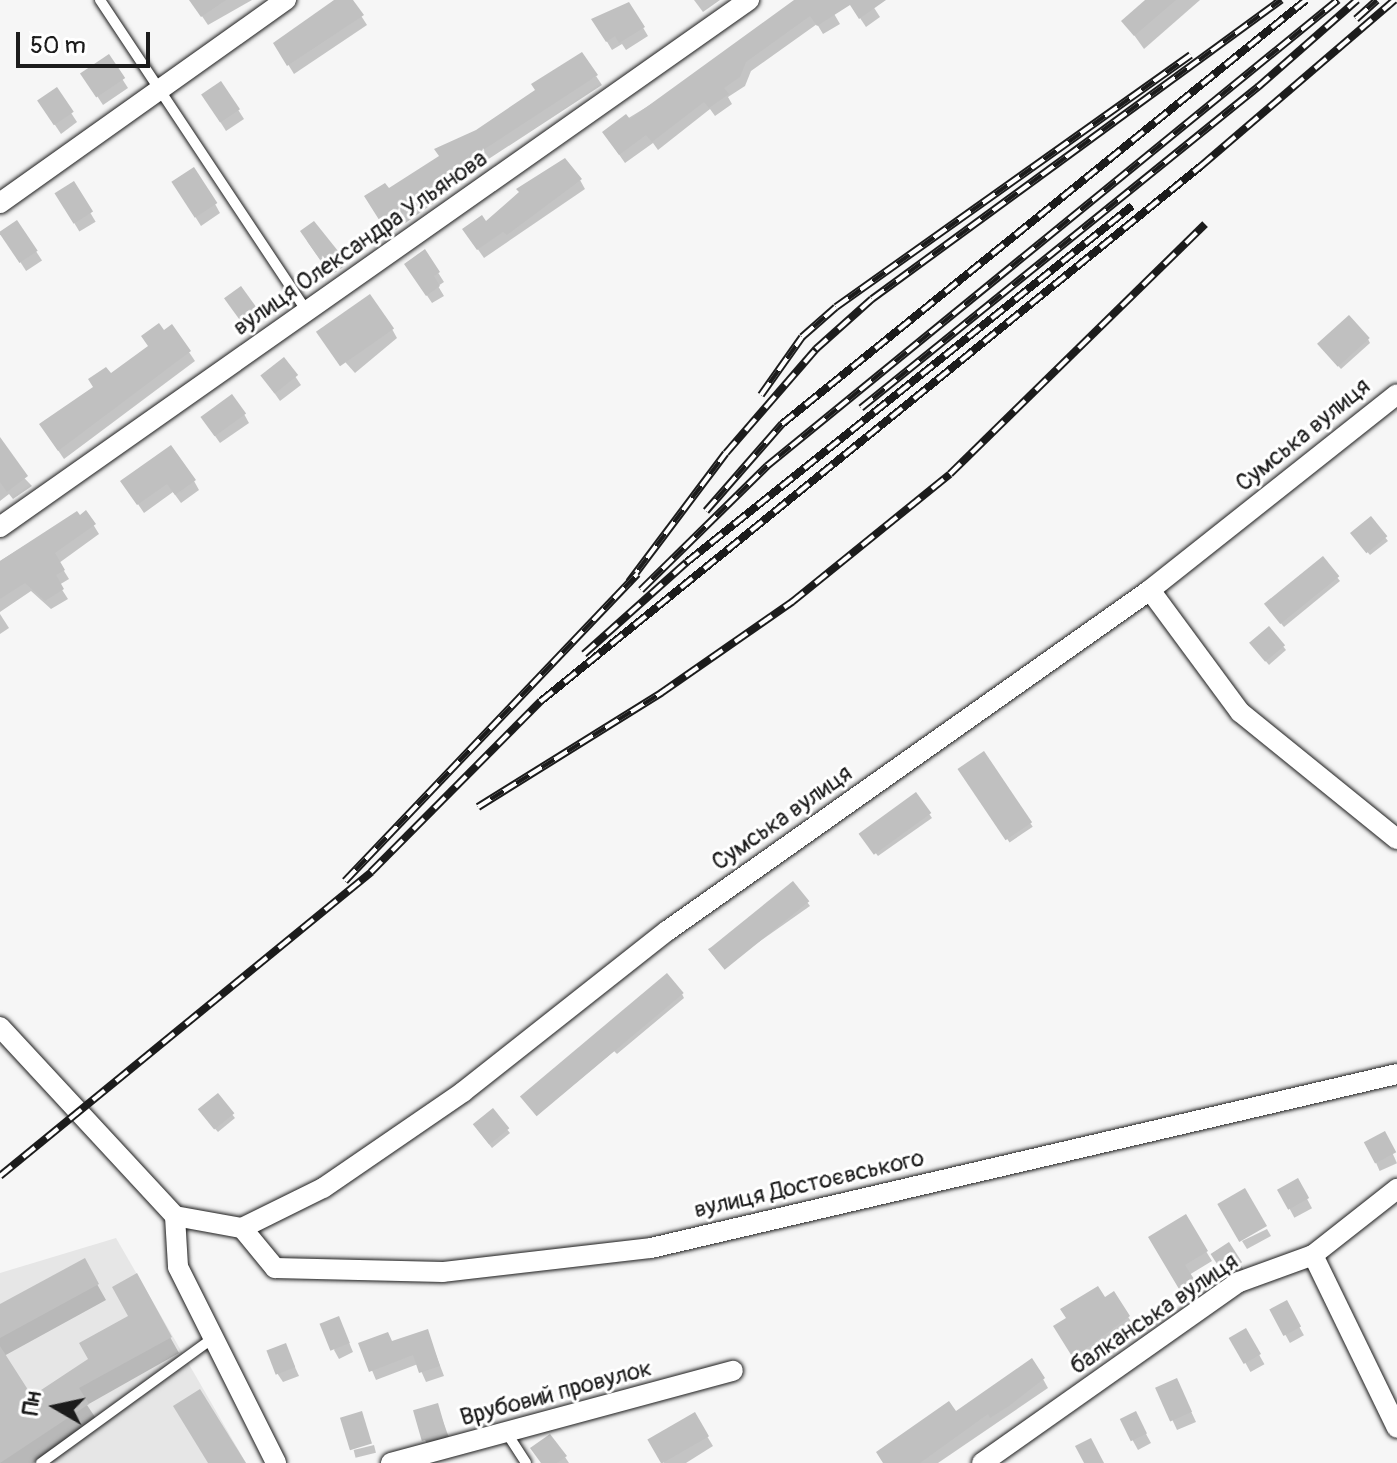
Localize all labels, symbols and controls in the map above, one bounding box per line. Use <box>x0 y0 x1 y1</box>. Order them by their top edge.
scale bar <box>20 16 154 66</box>
text: 50 m <box>30 31 86 60</box>
street label: вулиця Олександра Ульянова <box>227 144 493 342</box>
street label: Сумська вулиця <box>1230 372 1376 498</box>
street label: Сумська вулиця <box>706 759 858 877</box>
street label: вулиця Достоєвського <box>691 1144 927 1224</box>
street label: балканська вулиця <box>1064 1247 1244 1381</box>
street label: Врубовий провулок <box>457 1354 655 1432</box>
north arrow <box>16 1367 96 1447</box>
text: Пн <box>17 1389 48 1417</box>

